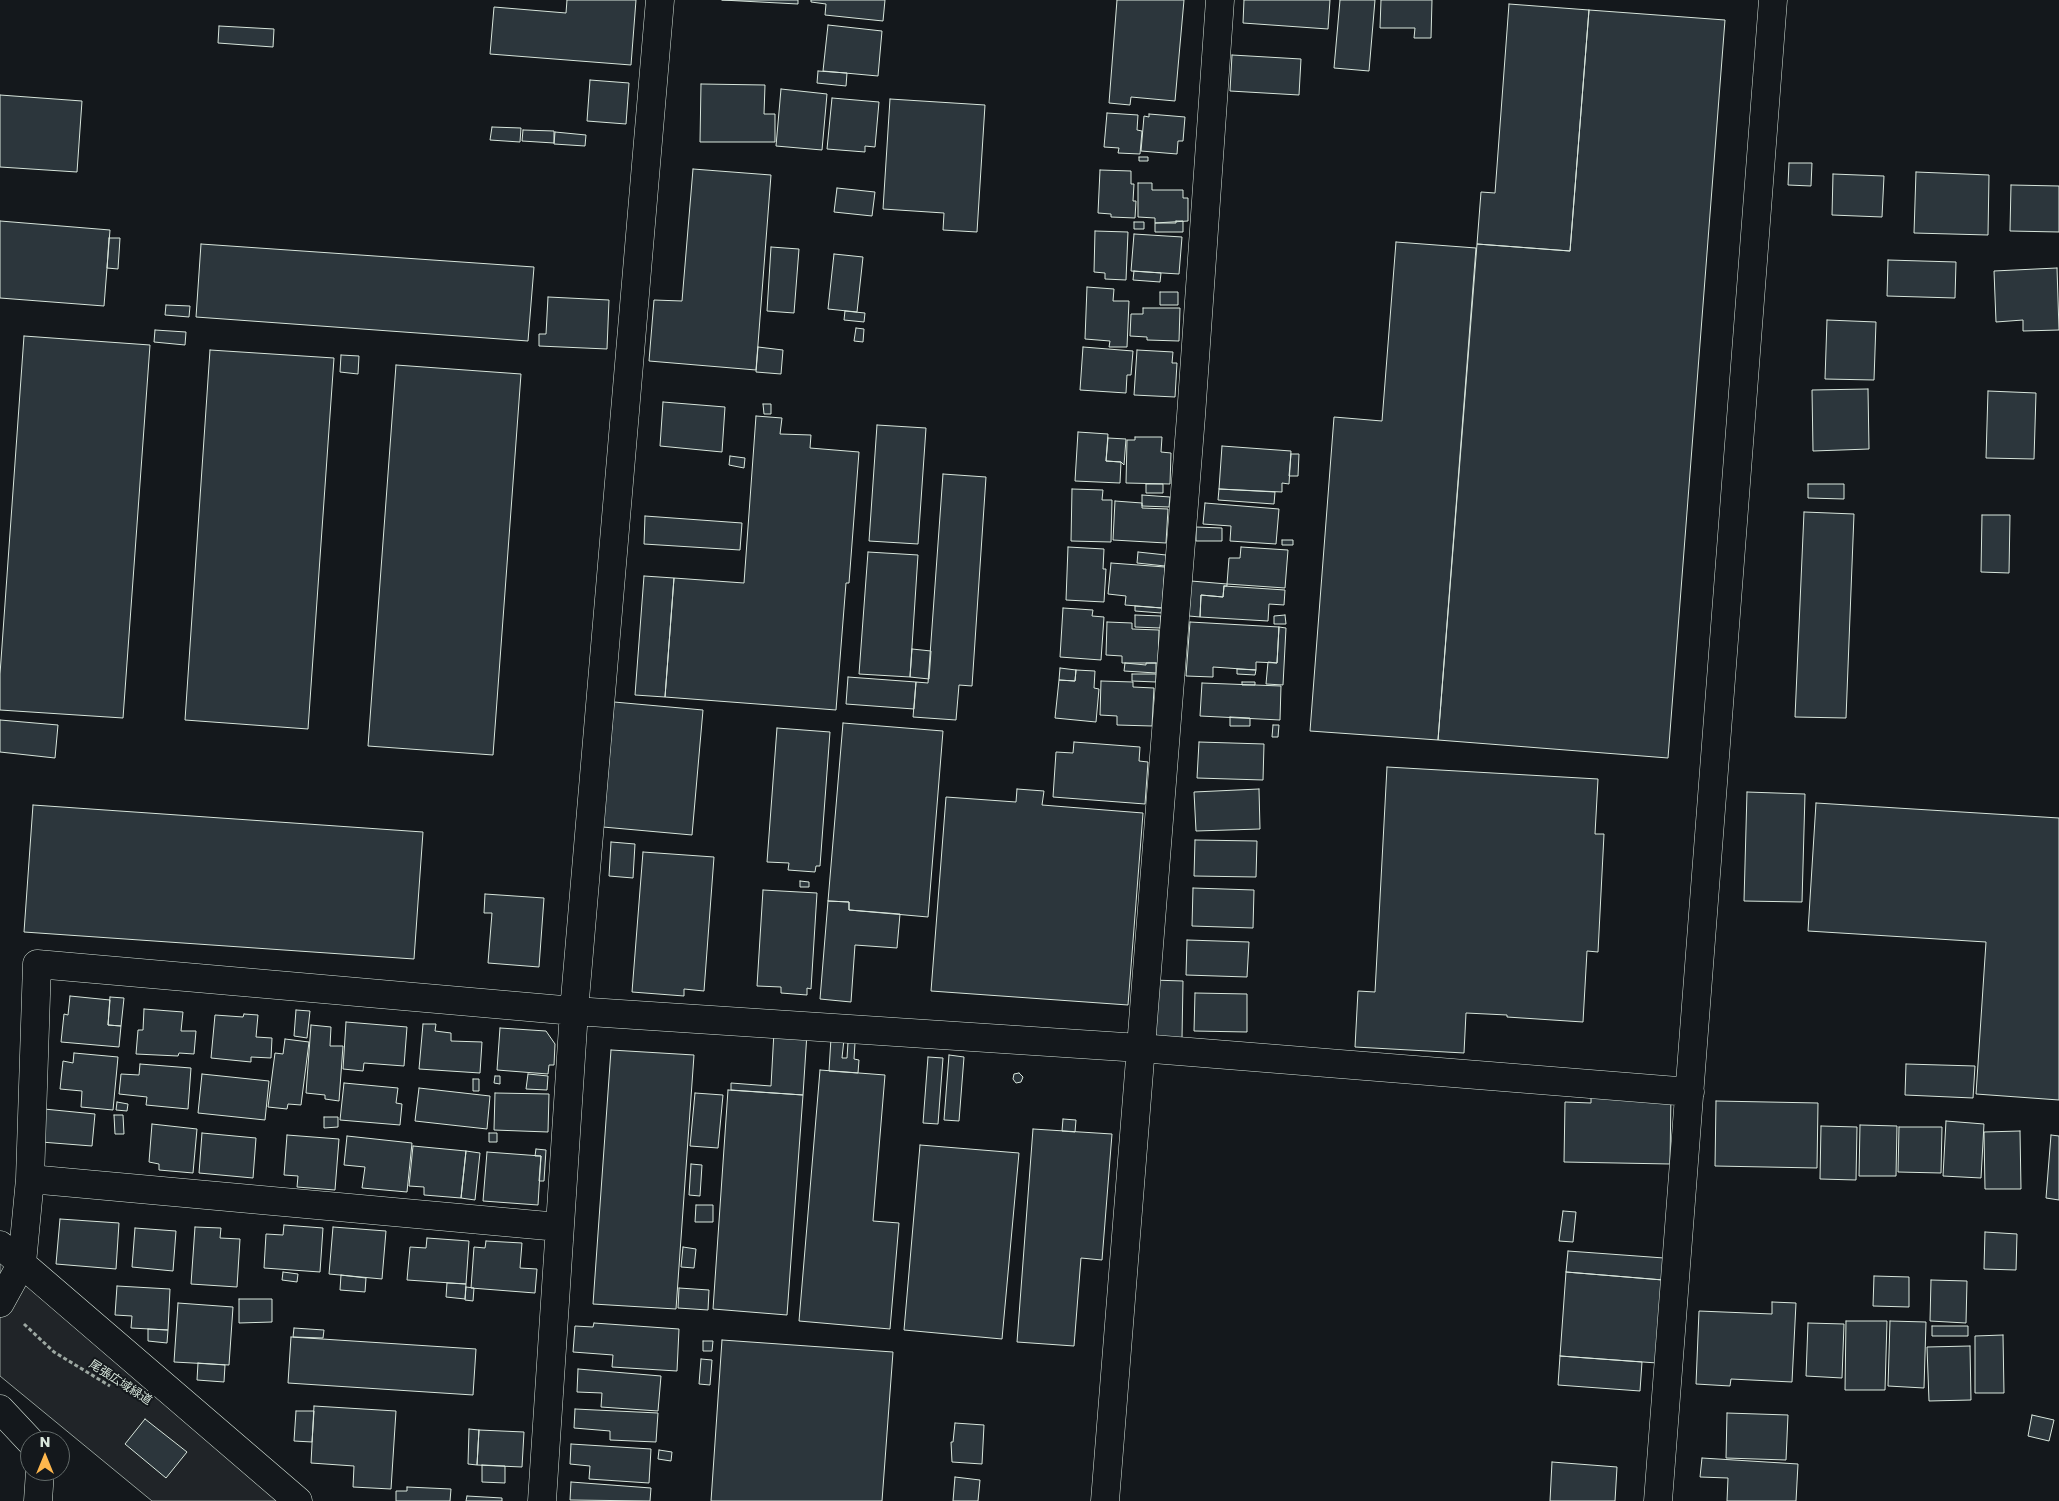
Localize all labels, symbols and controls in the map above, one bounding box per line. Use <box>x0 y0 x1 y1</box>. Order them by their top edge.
street label: 尾張広域緑道 <box>86 1357 154 1409</box>
north arrow <box>20 1431 70 1481</box>
text: N <box>40 1432 50 1452</box>

